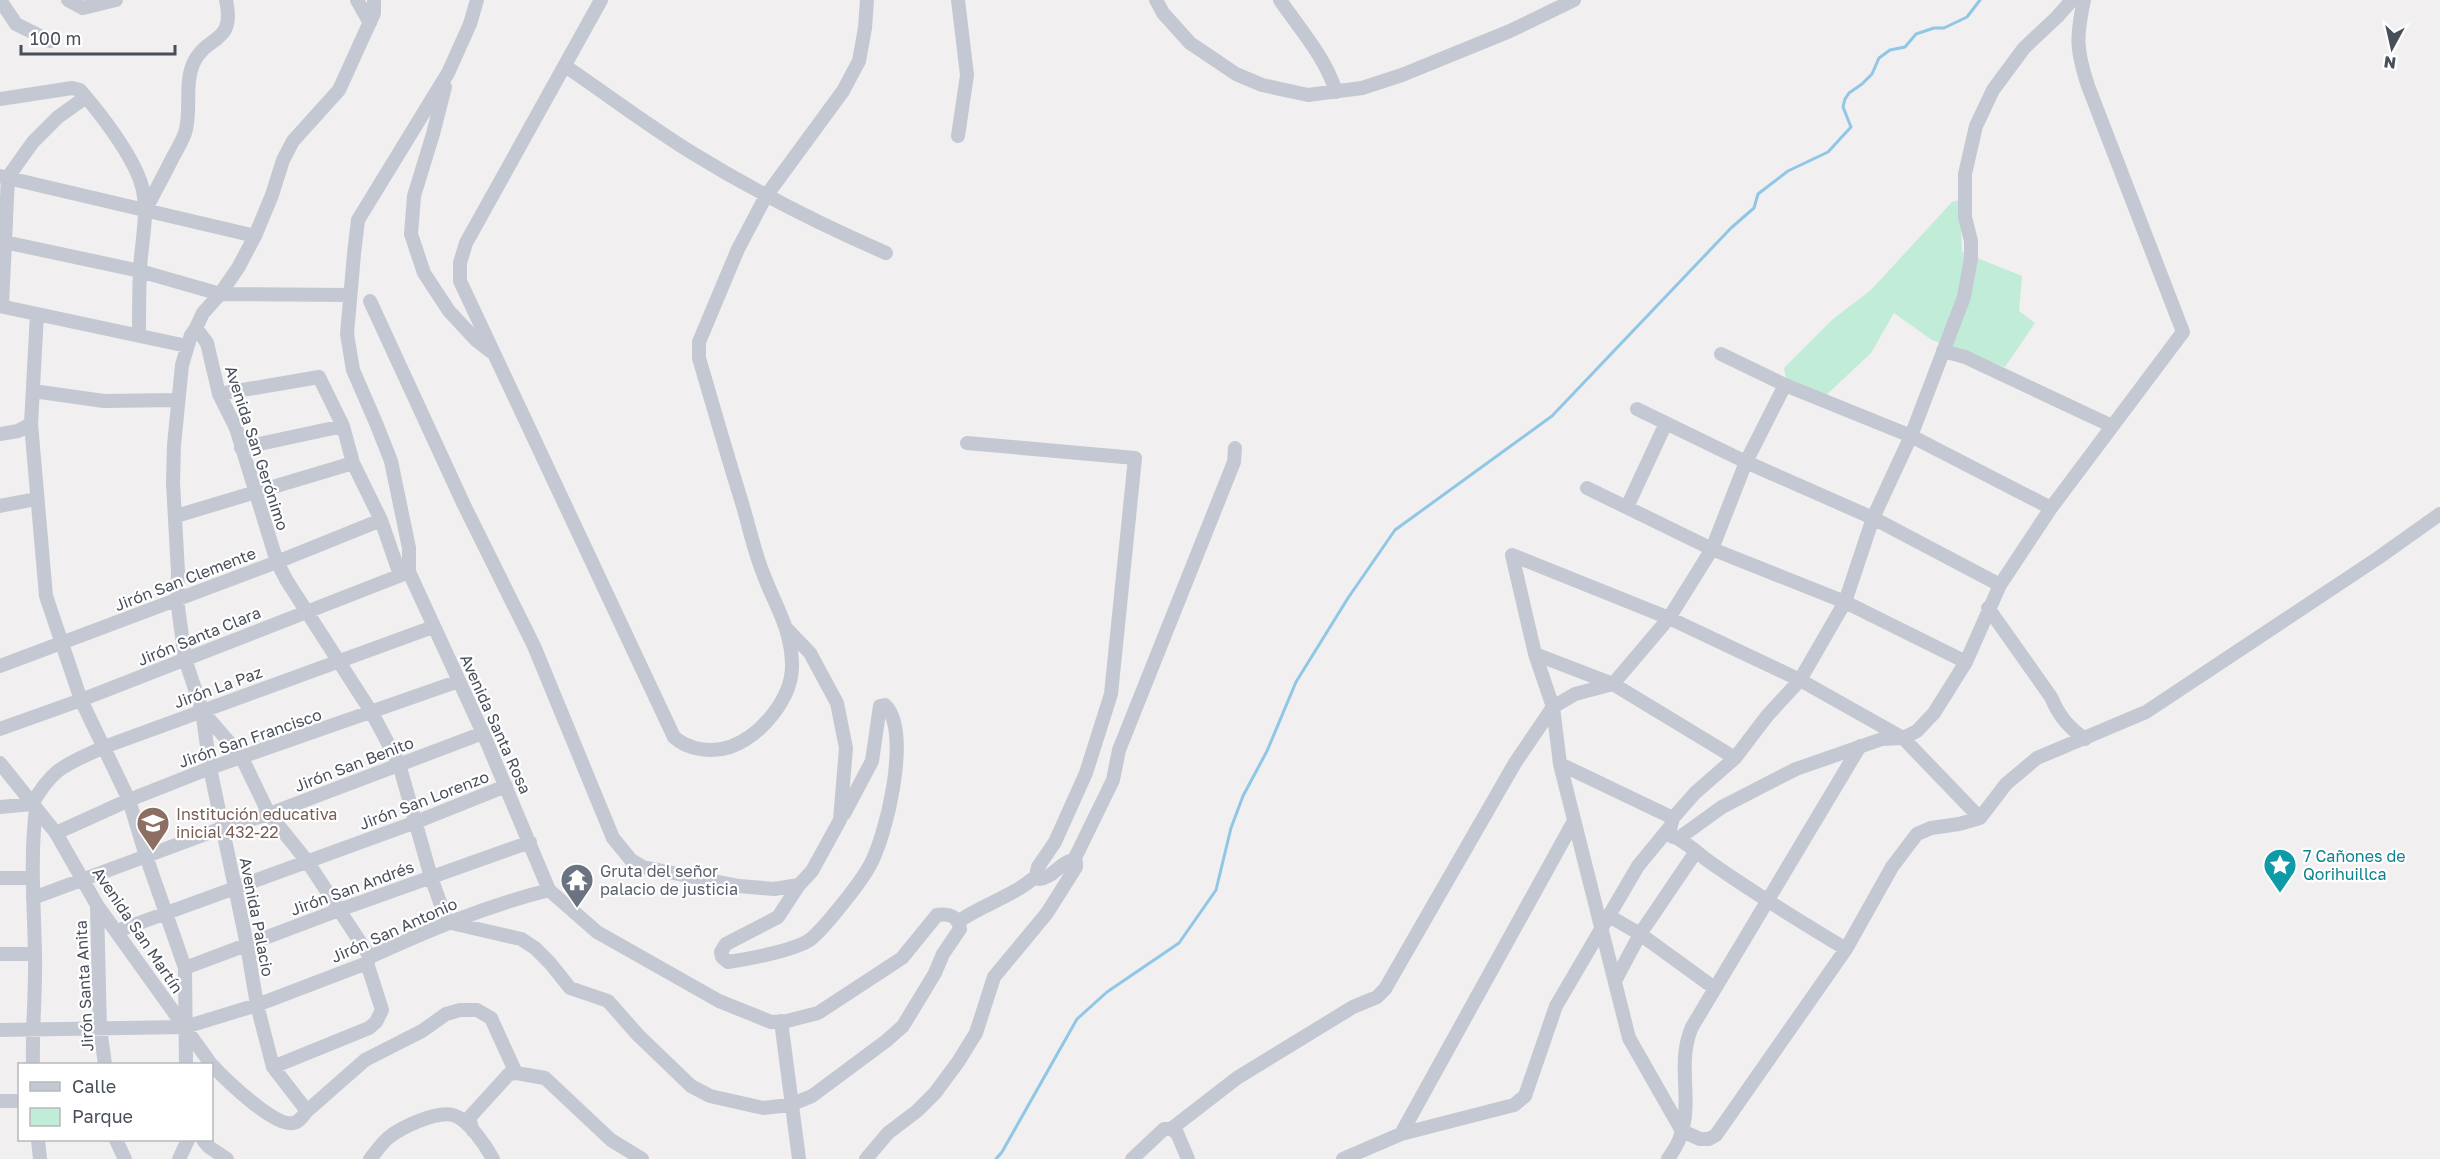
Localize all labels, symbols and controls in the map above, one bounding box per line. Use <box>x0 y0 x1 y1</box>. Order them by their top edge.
scale bar <box>21 18 176 56</box>
north arrow <box>2362 18 2422 78</box>
text: 100 m <box>30 27 81 49</box>
text: N <box>2382 52 2397 74</box>
street label: Avenida San Gerónimo <box>221 363 293 533</box>
street label: Jirón San Clemente <box>112 543 258 615</box>
street label: Jirón Santa Clara <box>134 602 264 670</box>
street label: Avenida Santa Rosa <box>456 651 536 797</box>
street label: Jirón La Paz <box>171 662 265 712</box>
street label: Jirón San Francisco <box>176 704 324 772</box>
street label: Jirón San Benito <box>292 732 416 796</box>
street label: Jirón San Lorenzo <box>356 766 492 834</box>
place label: Institución educativa inicial 432-22 <box>176 804 337 842</box>
school or university icon: Institución educativa inicial 432-22 <box>135 805 171 852</box>
place label: 7 Cañones de Qorihuillca <box>2303 846 2406 884</box>
place icon: 7 Cañones de Qorihuillca <box>2262 847 2298 894</box>
street label: Avenida Palacio <box>236 856 278 978</box>
street label: Jirón San Andrés <box>287 856 417 920</box>
place label: Gruta del señor palacio de justicia <box>600 861 738 899</box>
temple icon: Gruta del señor palacio de justicia <box>559 862 595 909</box>
street label: Avenida San Martín <box>88 863 188 997</box>
street label: Jirón San Antonio <box>328 893 460 967</box>
street label: Jirón Santa Anita <box>71 920 97 1052</box>
legend <box>18 1063 213 1141</box>
text: Calle <box>72 1075 116 1097</box>
text: Parque <box>72 1105 133 1127</box>

